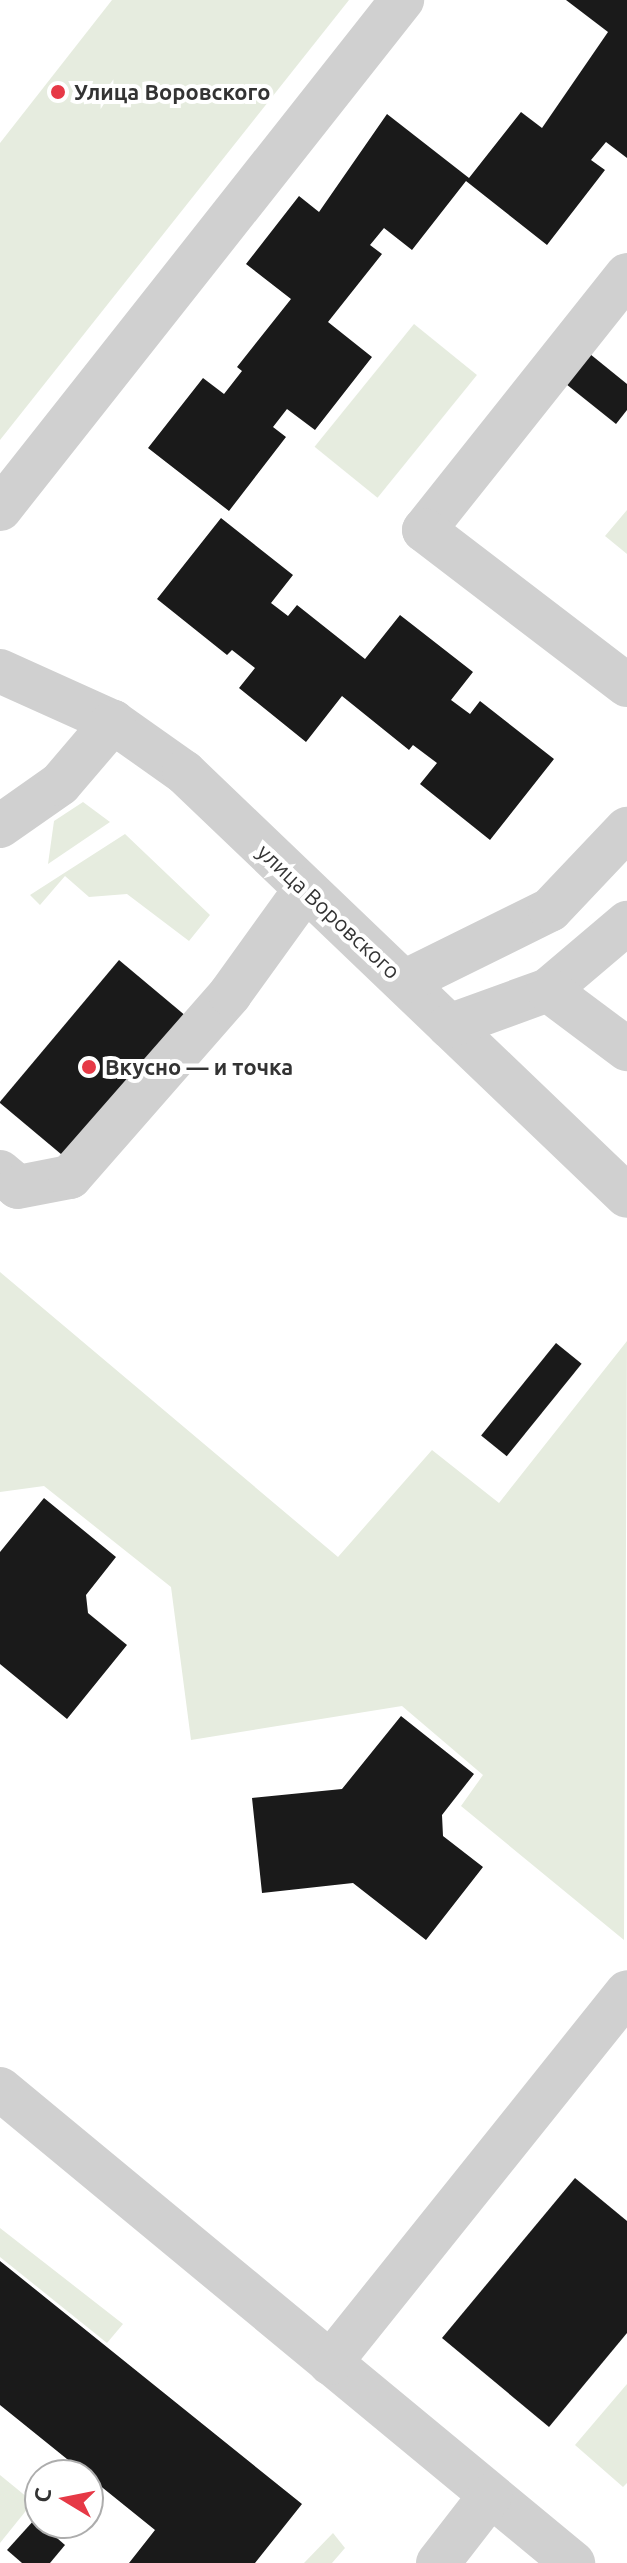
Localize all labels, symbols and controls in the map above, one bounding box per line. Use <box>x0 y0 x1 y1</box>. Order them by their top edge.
place label: Улица Воровского <box>74 79 270 105</box>
marker: Улица Воровского <box>49 83 67 101</box>
street label: улица Воровского <box>252 838 406 984</box>
place label: Вкусно — и точка <box>105 1054 293 1080</box>
marker: Вкусно — и точка <box>80 1058 98 1076</box>
north arrow <box>24 2459 104 2539</box>
text: С <box>28 2486 55 2504</box>

